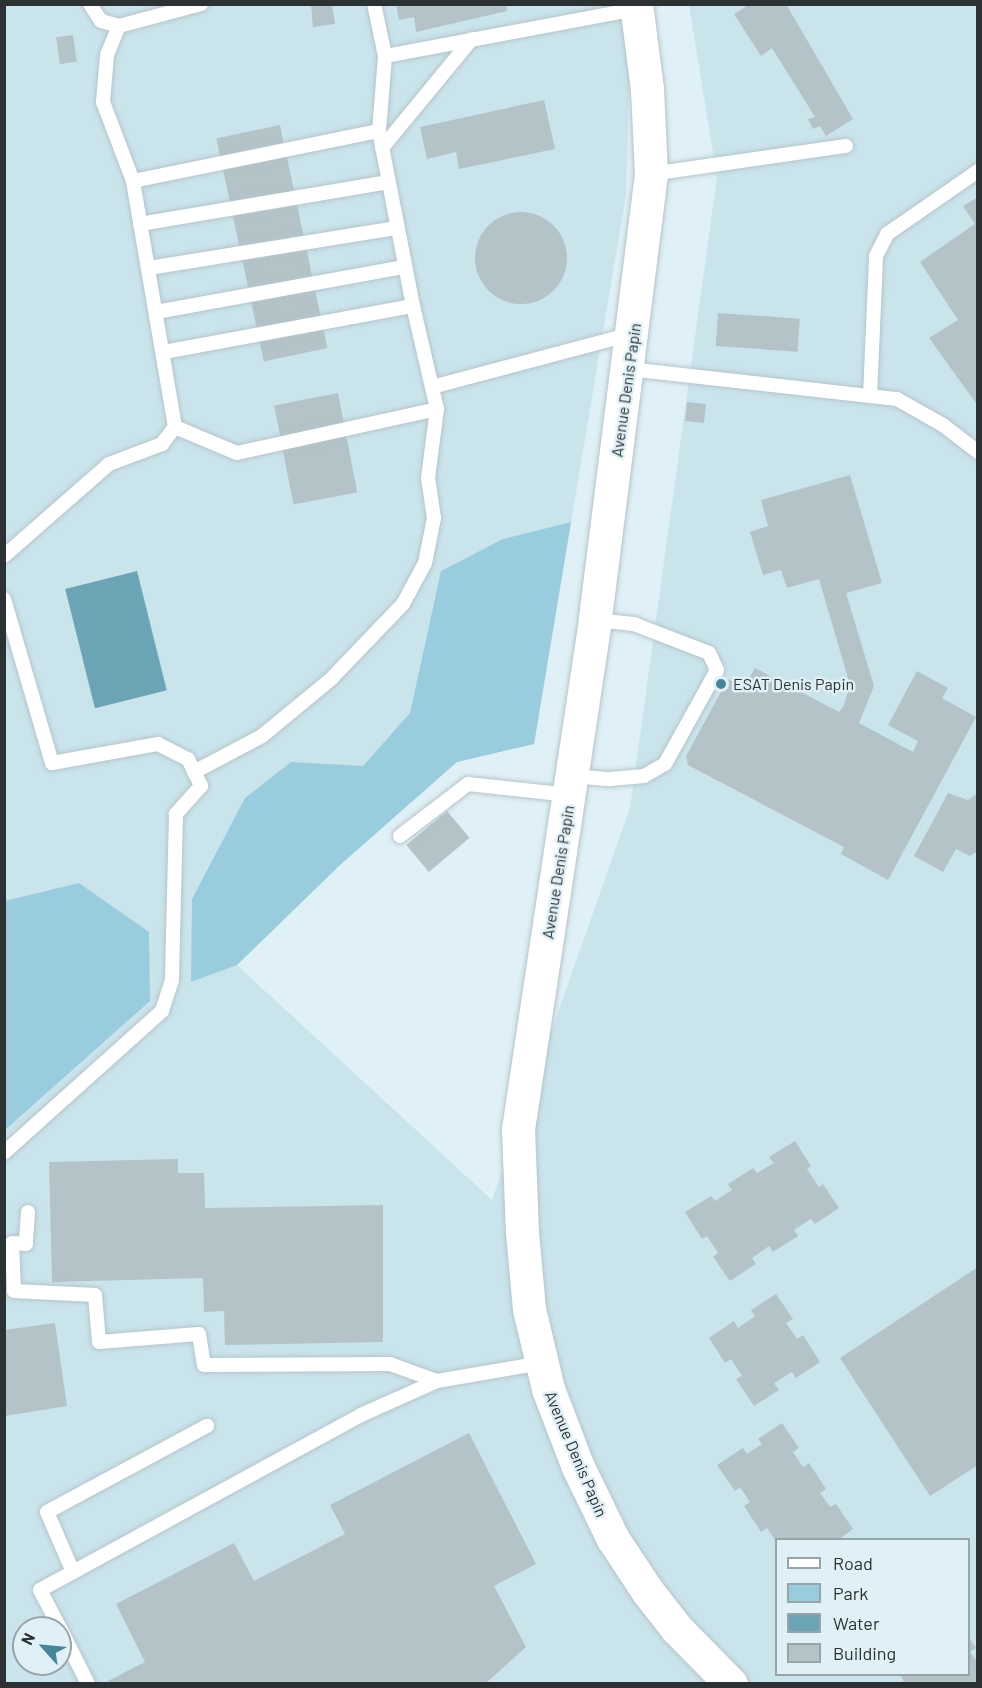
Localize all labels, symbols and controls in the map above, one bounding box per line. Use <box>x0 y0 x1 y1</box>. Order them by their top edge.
street label: Avenue Denis Papin <box>607 322 645 458</box>
place label: ESAT Denis Papin <box>733 674 854 694</box>
marker: ESAT Denis Papin <box>714 677 728 691</box>
street label: Avenue Denis Papin <box>538 804 578 940</box>
street label: Avenue Denis Papin <box>541 1388 611 1520</box>
legend <box>775 1538 970 1676</box>
text: Road <box>833 1552 873 1574</box>
text: Park <box>833 1582 868 1604</box>
text: Water <box>833 1612 880 1634</box>
north arrow <box>12 1616 72 1676</box>
text: N <box>16 1629 38 1648</box>
text: Building <box>833 1642 896 1664</box>

